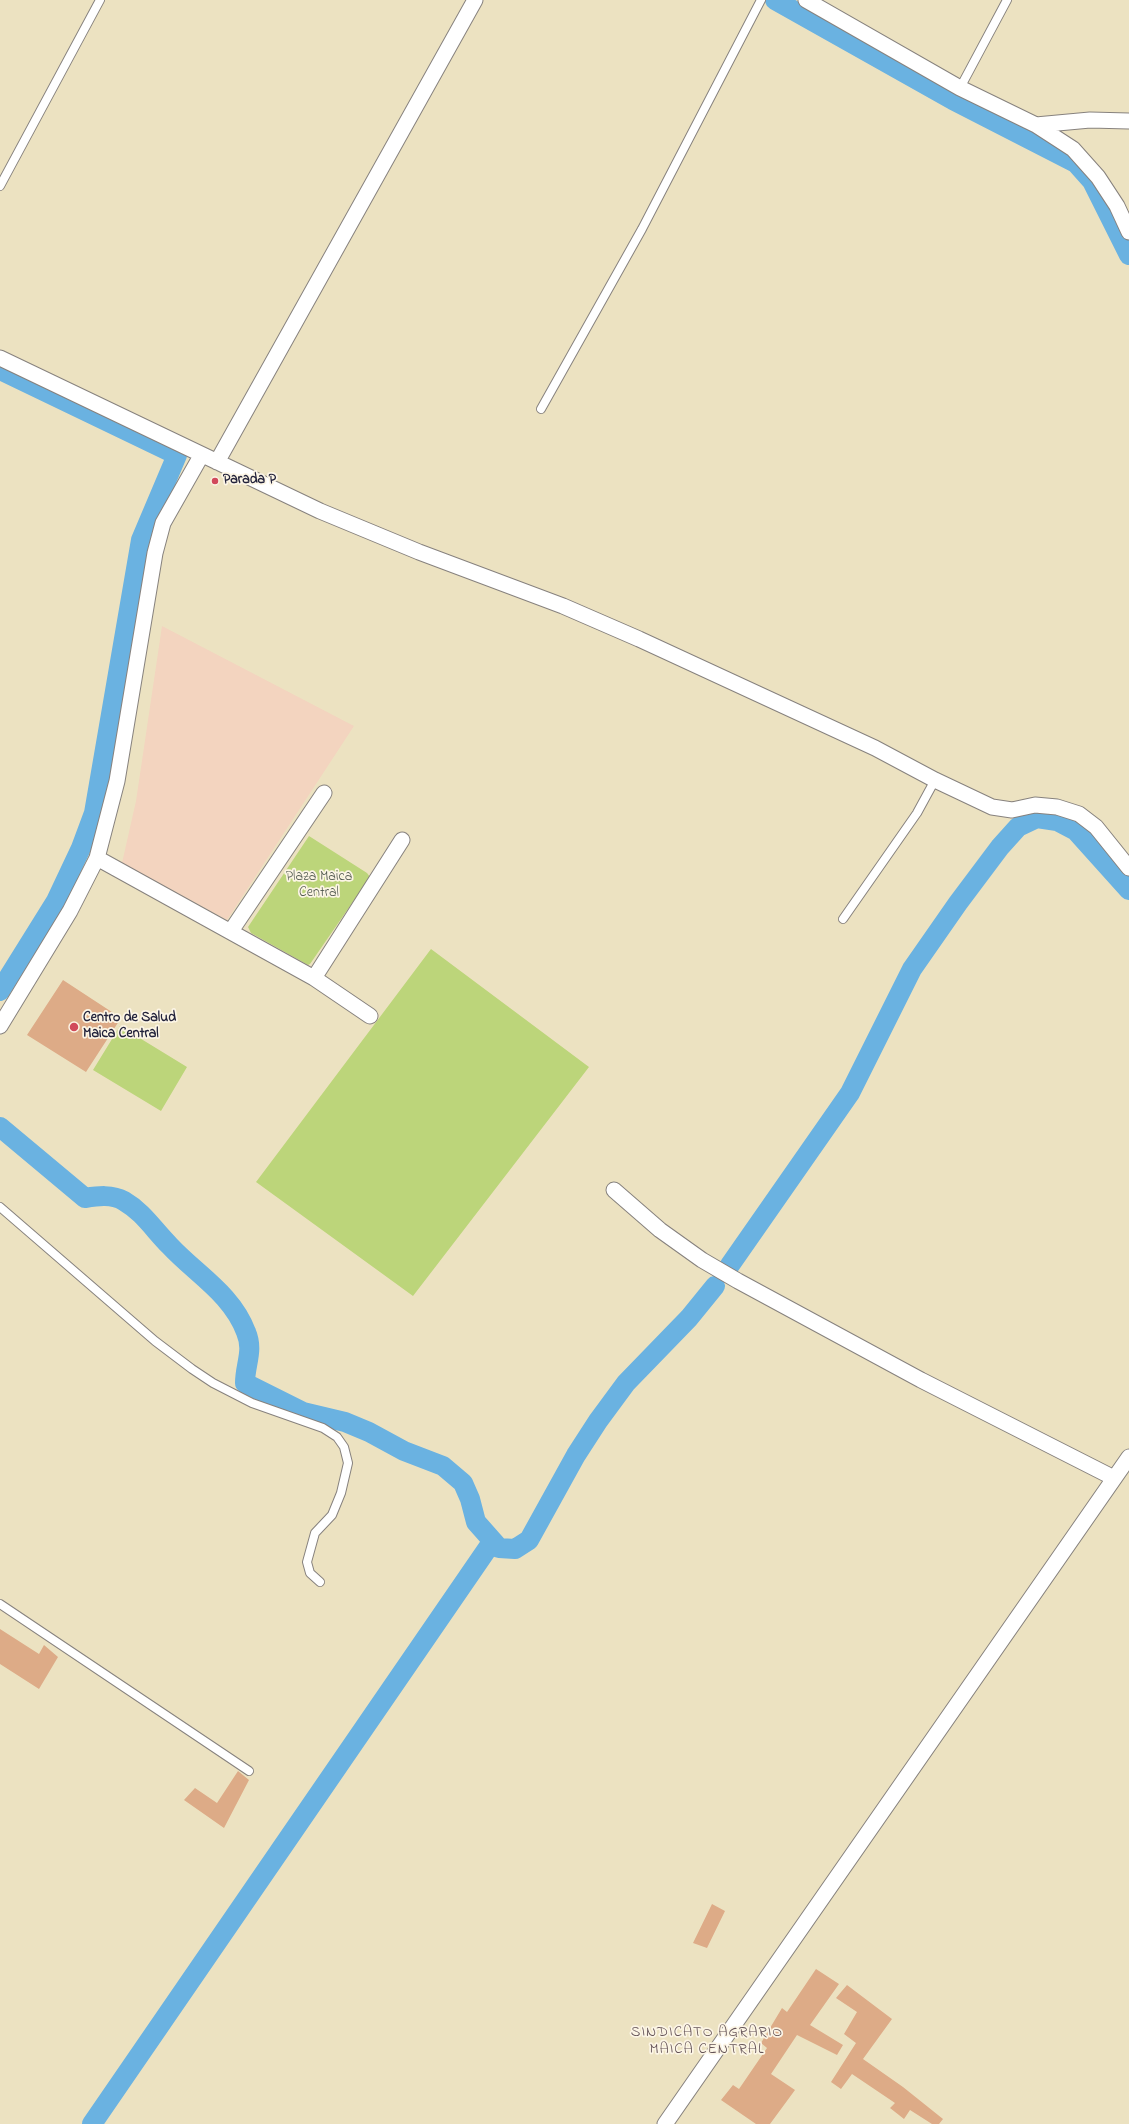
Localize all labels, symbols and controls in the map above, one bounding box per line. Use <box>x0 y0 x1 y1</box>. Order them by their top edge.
place label: Parada P <box>223 473 276 489</box>
marker: Parada P <box>210 476 220 486</box>
park label: Plaza Maica Central <box>286 870 352 902</box>
place label: Centro de Salud Maica Central <box>83 1011 176 1044</box>
marker: Centro de Salud Maica Central <box>68 1021 80 1033</box>
district label: SINDICATO AGRARIO MAICA CENTRAL <box>631 2025 783 2060</box>

